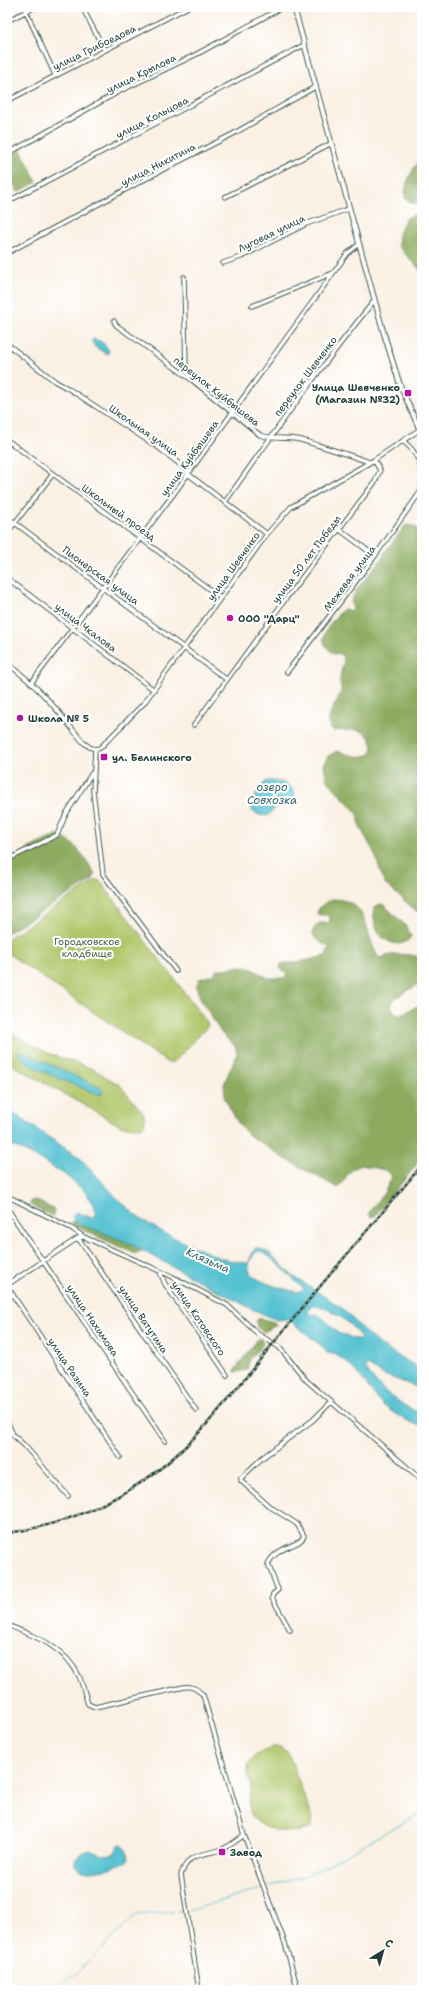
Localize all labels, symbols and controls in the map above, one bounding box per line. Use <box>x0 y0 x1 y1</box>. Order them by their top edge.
street label: улица Грибоедова <box>51 21 139 73</box>
street label: улица Крылова <box>104 51 179 96</box>
street label: улица Кольцова <box>114 93 191 141</box>
street label: улица Никитина <box>119 140 198 189</box>
street label: Луговая улица <box>236 211 308 255</box>
street label: переулок Шевченко <box>271 334 340 419</box>
street label: переулок Куйбышева <box>171 354 263 430</box>
place label: Улица Шевченко (Магазин №32) <box>312 381 400 406</box>
marker: Улица Шевченко (Магазин №32) <box>403 388 413 398</box>
street label: Школьная улица <box>106 401 182 460</box>
street label: улица Куйбышева <box>157 417 222 499</box>
street label: Школьный проезд <box>79 481 159 544</box>
street label: улица 50 лет Победы <box>269 513 344 606</box>
street label: улица Шевченко <box>204 529 263 603</box>
street label: Межевая улица <box>320 542 379 614</box>
street label: Пионерская улица <box>60 543 142 608</box>
street label: улица Чкалова <box>52 600 120 655</box>
place label: ООО "Дарц" <box>238 612 300 625</box>
marker: ООО "Дарц" <box>225 613 235 623</box>
place label: Школа № 5 <box>28 712 89 725</box>
marker: Школа № 5 <box>15 713 25 723</box>
place label: ул. Белинского <box>112 751 192 764</box>
marker: ул. Белинского <box>99 752 109 762</box>
water label: озеро Совхозка <box>247 780 297 808</box>
park label: Городковское кладбище <box>54 935 120 960</box>
water label: Клязьма <box>184 1244 232 1277</box>
street label: улица Котовского <box>169 1278 228 1358</box>
street label: улица Нахимова <box>64 1282 122 1359</box>
street label: улица Ватутина <box>116 1283 172 1356</box>
street label: улица Разина <box>45 1335 95 1400</box>
place label: Завод <box>230 1846 262 1859</box>
marker: Завод <box>217 1847 227 1857</box>
north arrow <box>363 1931 403 1971</box>
text: С <box>382 1935 396 1952</box>

